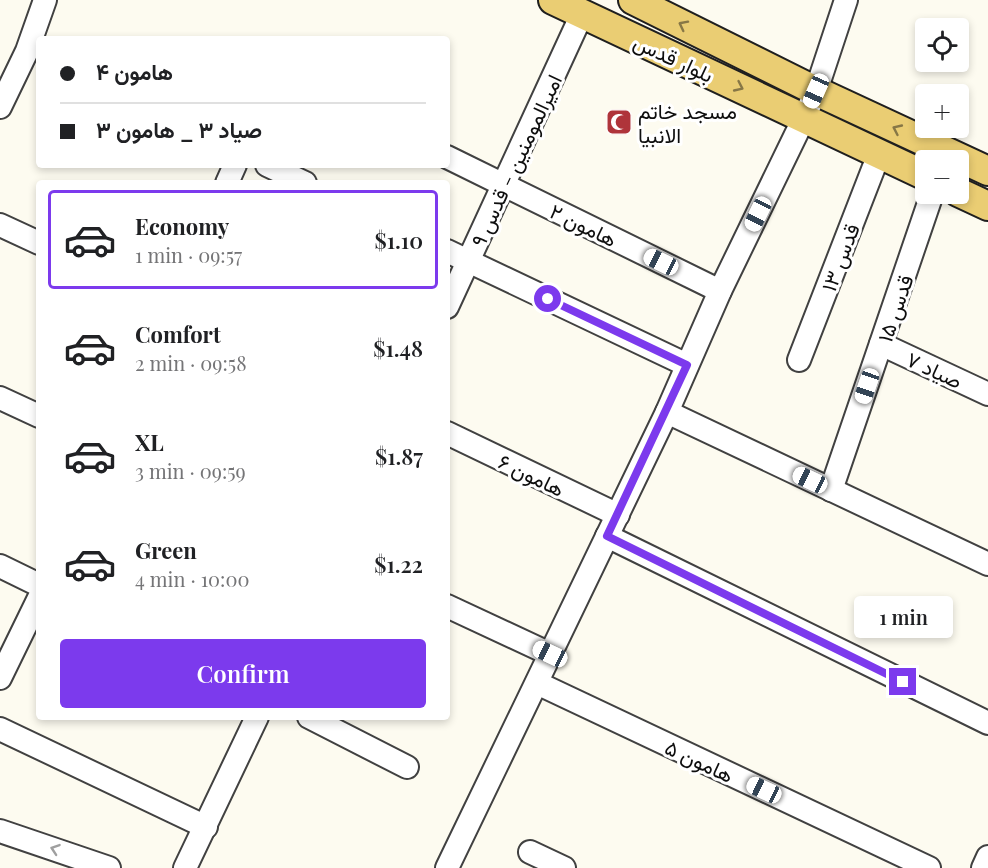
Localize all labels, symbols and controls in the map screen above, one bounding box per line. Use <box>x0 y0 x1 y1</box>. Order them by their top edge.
map controls <box>915 18 969 204</box>
button: locate <box>915 18 969 72</box>
one-way arrow <box>679 21 690 33</box>
street label: بلوار قدس <box>629 26 718 89</box>
text: هامون ۴ <box>96 56 173 86</box>
street label: امیرالمومنین - قدس ۹ <box>463 69 568 251</box>
car <box>800 71 832 111</box>
one-way arrow <box>733 80 744 92</box>
button: + <box>915 84 969 138</box>
place label: مسجد خاتم الانبیا <box>638 96 737 148</box>
mosque icon: مسجد خاتم الانبیا <box>604 107 634 137</box>
text: صیاد ۳ _ هامون ۳ <box>96 114 262 144</box>
one-way arrow <box>892 124 903 136</box>
button: − <box>915 150 969 204</box>
car <box>742 194 774 234</box>
street label: هامون ۲ <box>545 196 622 253</box>
text: Economy <box>135 211 229 241</box>
icon: car <box>63 213 117 267</box>
street label: قدس ۱۳ <box>813 219 865 295</box>
text: $1.10 <box>374 225 423 255</box>
text: 1 min · 09:57 <box>135 241 242 268</box>
car <box>641 246 681 278</box>
street label: قدس ۱۵ <box>869 271 919 345</box>
route start <box>534 285 561 312</box>
text: Comfort <box>135 319 221 349</box>
icon: car <box>63 321 117 375</box>
text: $1.48 <box>373 333 423 363</box>
street label: صیاد ۷ <box>903 344 967 394</box>
text: 2 min · 09:58 <box>135 349 247 376</box>
car <box>853 366 881 406</box>
text: XL <box>135 427 164 457</box>
icon: car <box>63 429 117 483</box>
text: $1.87 <box>375 441 423 471</box>
street label: هامون ۶ <box>494 446 570 503</box>
text: 3 min · 09:59 <box>135 457 246 484</box>
car <box>790 464 830 496</box>
text: Green <box>135 535 197 565</box>
icon: car <box>63 537 117 591</box>
text: $1.22 <box>374 549 423 579</box>
text: 4 min · 10:00 <box>135 565 249 592</box>
callout: 1 min <box>854 595 952 637</box>
text: 1 min <box>879 603 928 630</box>
car <box>530 638 570 670</box>
button: Confirm <box>60 639 426 708</box>
route end <box>889 668 916 695</box>
street label: هامون ۵ <box>661 732 739 789</box>
car <box>744 774 784 806</box>
one-way arrow <box>50 844 61 857</box>

